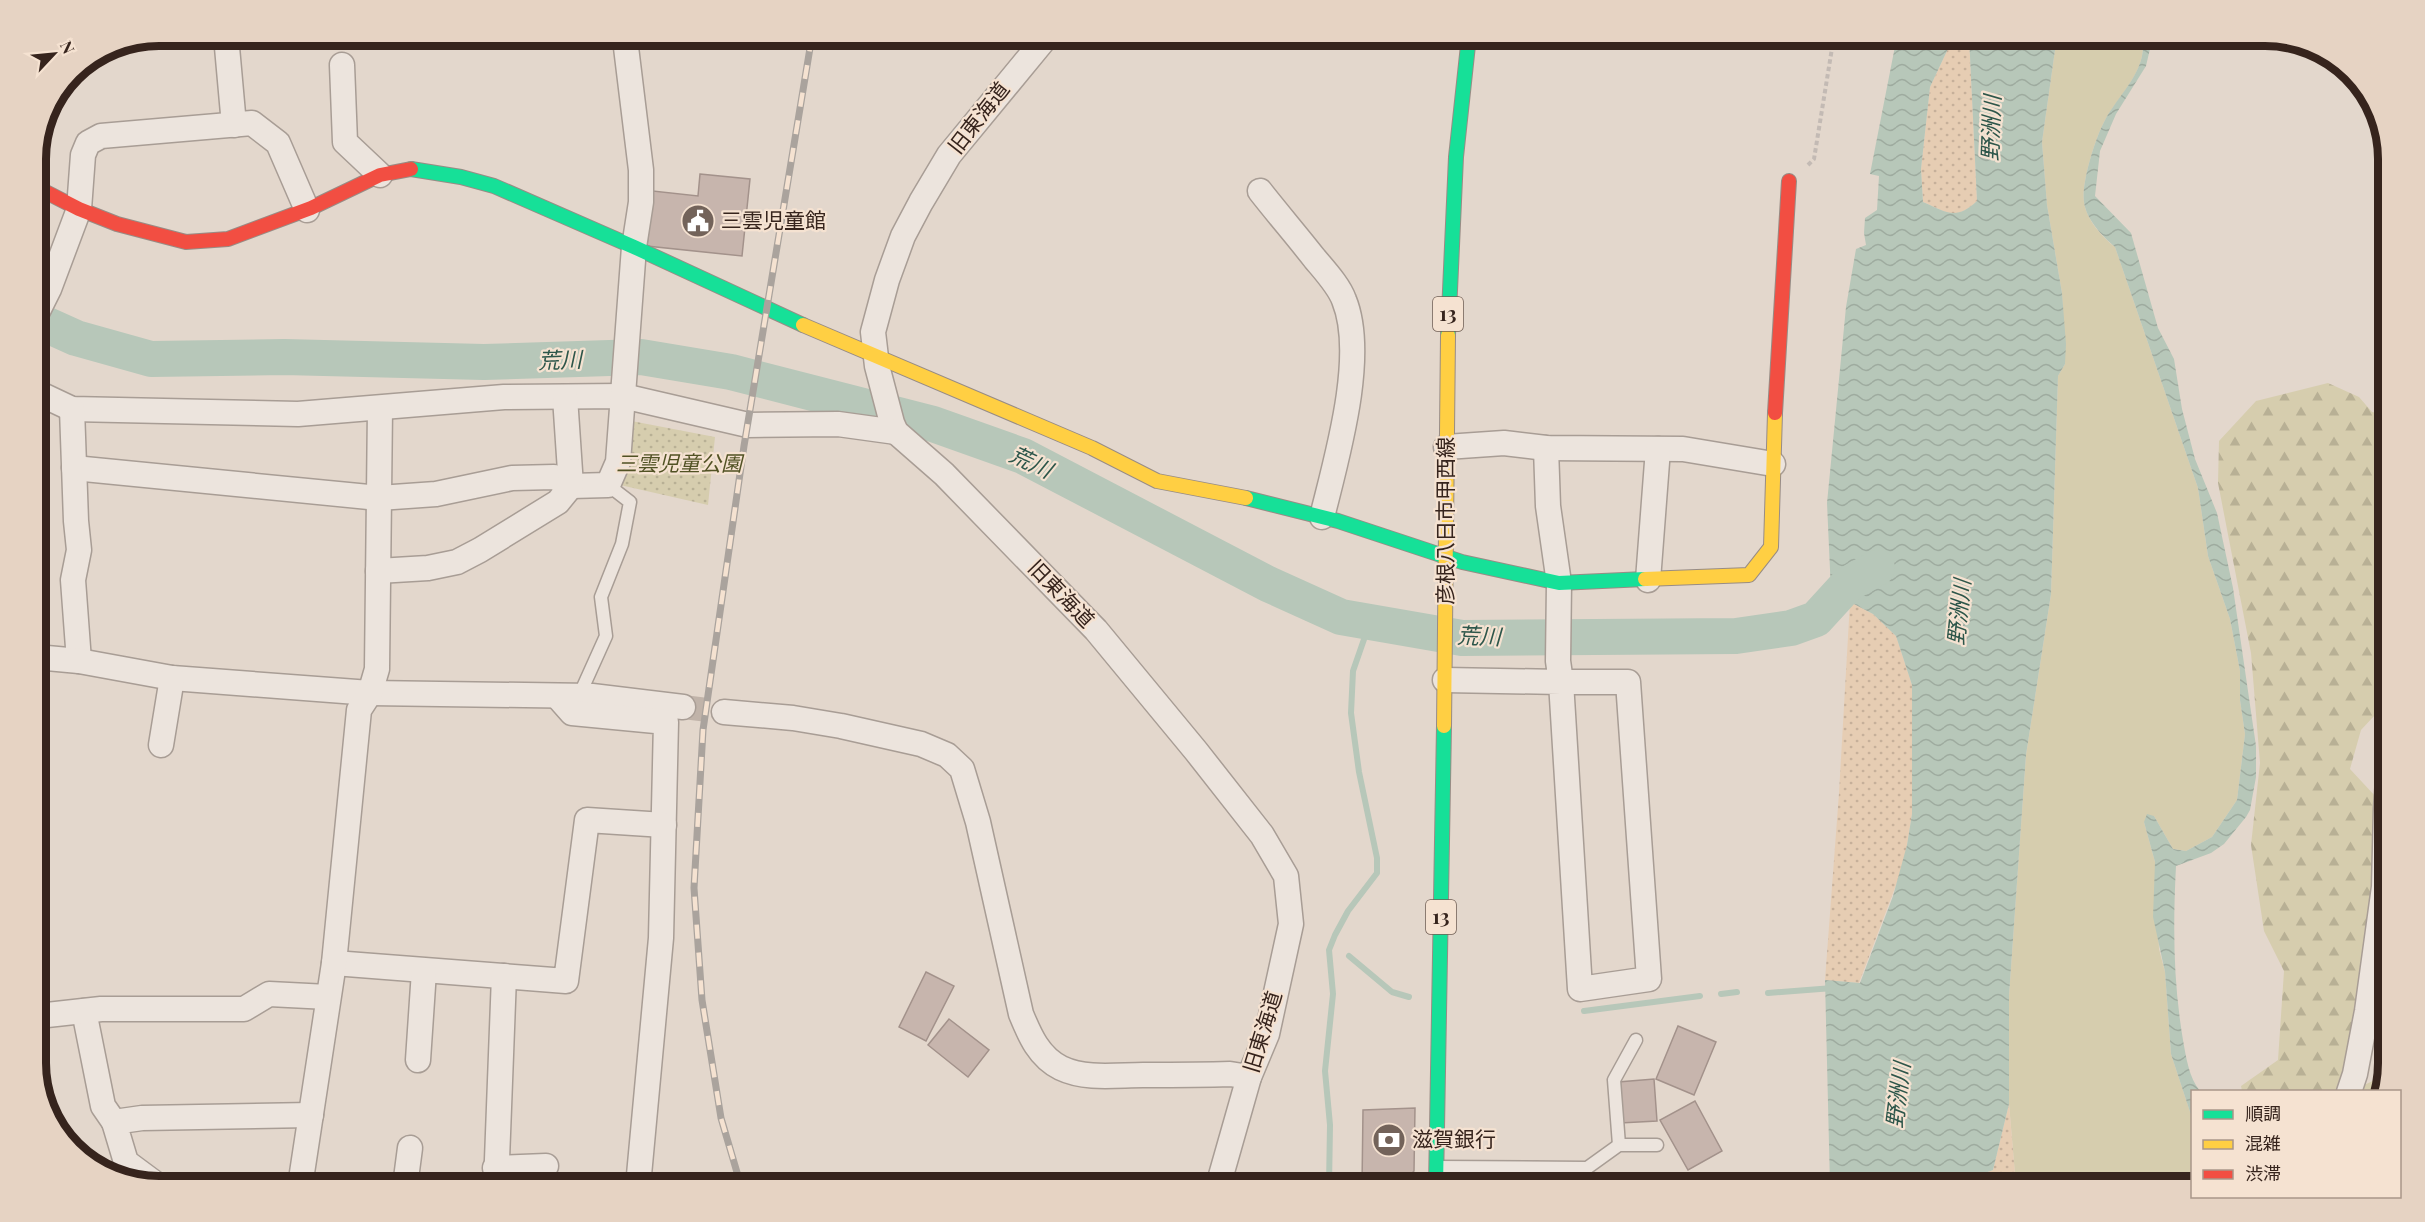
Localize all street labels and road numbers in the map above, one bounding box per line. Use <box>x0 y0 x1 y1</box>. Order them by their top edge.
street label: 旧東海道 <box>941 75 1014 158</box>
road number: 13 <box>1433 297 1463 331</box>
street label: 彦根八日市甲西線 <box>1430 437 1458 605</box>
street label: 旧東海道 <box>1023 553 1102 633</box>
road number: 13 <box>1426 900 1456 934</box>
street label: 旧東海道 <box>1235 987 1287 1076</box>

